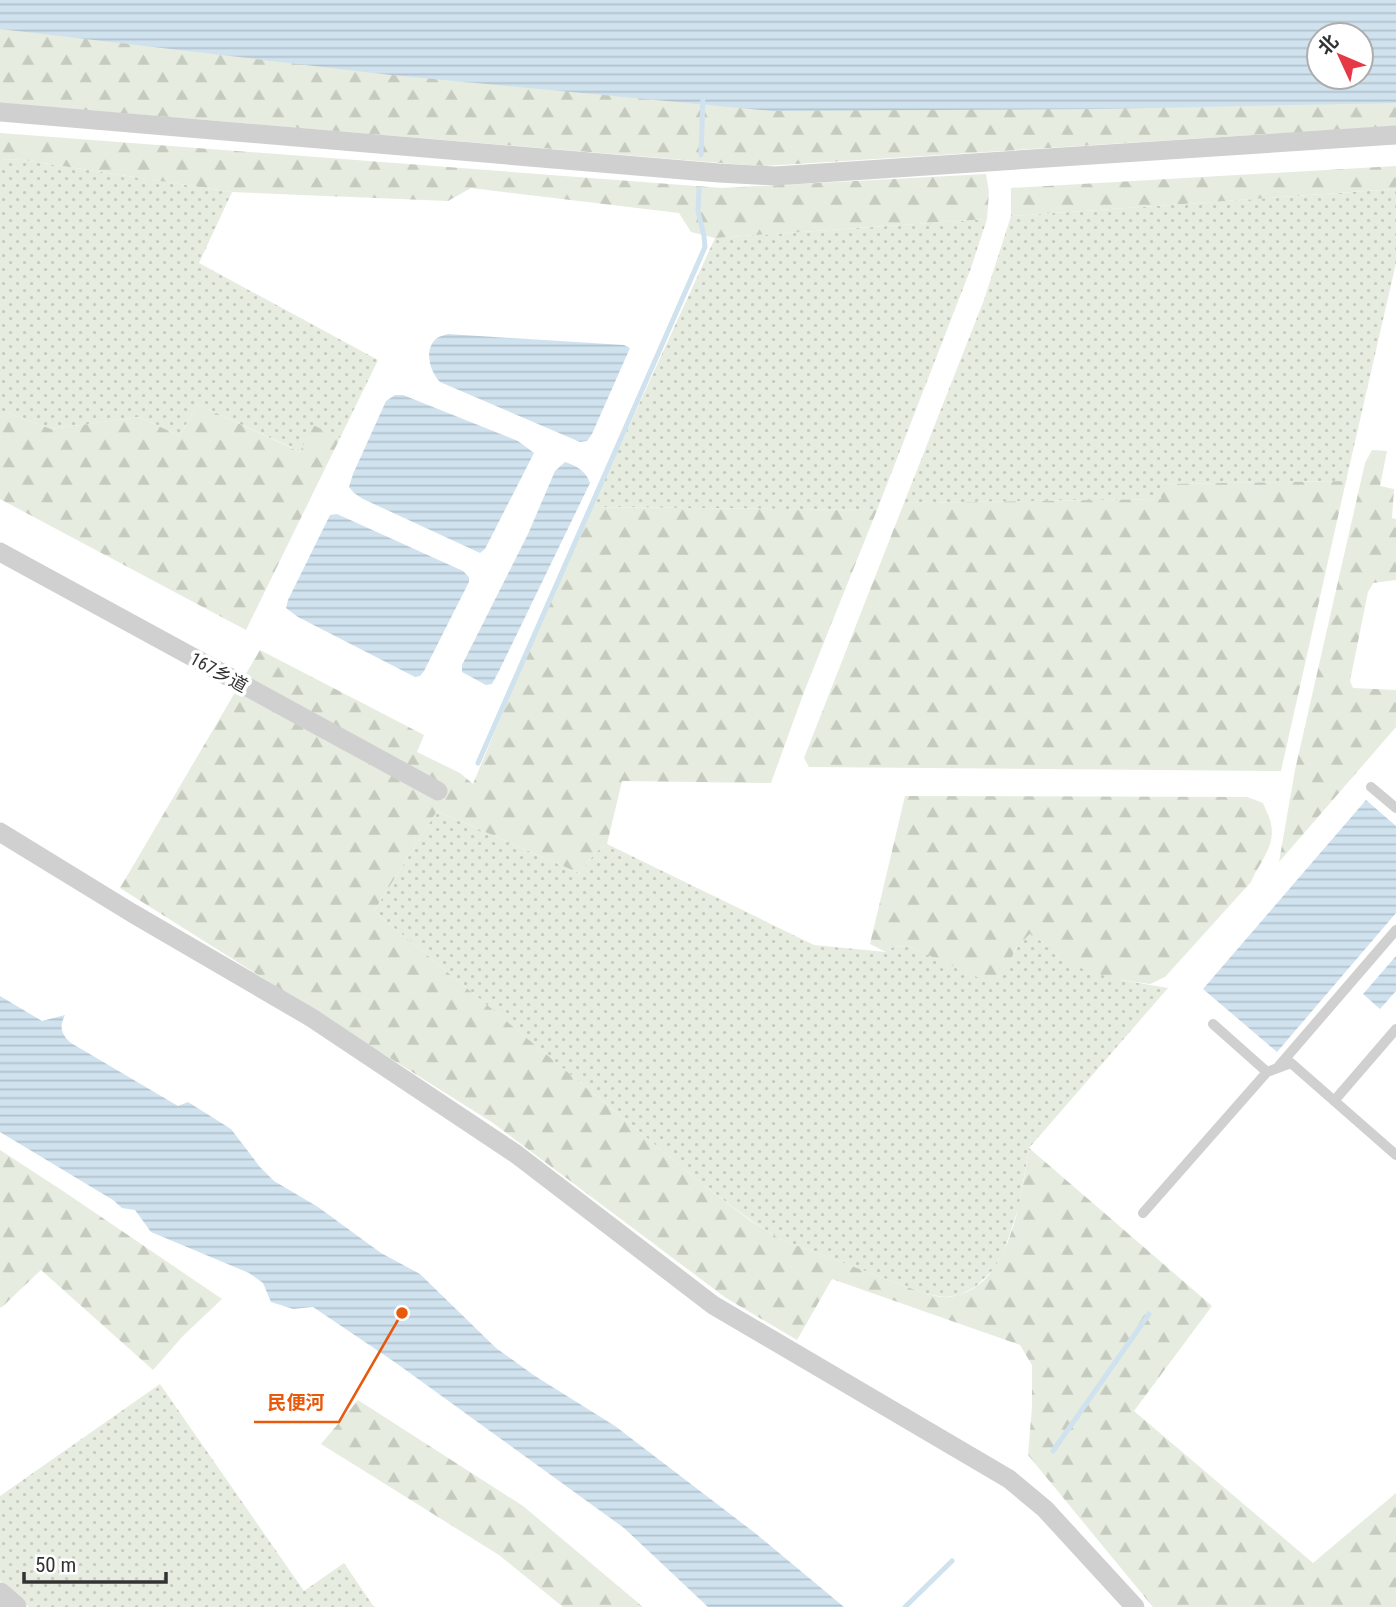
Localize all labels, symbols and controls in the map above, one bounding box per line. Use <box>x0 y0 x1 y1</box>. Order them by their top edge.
north arrow <box>1305 21 1375 91</box>
text: 北 <box>1313 30 1343 59</box>
street label: 167乡道 <box>187 648 251 696</box>
callout: 民便河 <box>254 1382 339 1422</box>
text: 民便河 <box>267 1391 325 1414</box>
scale bar <box>24 1540 166 1584</box>
text: 50 m <box>35 1553 76 1577</box>

